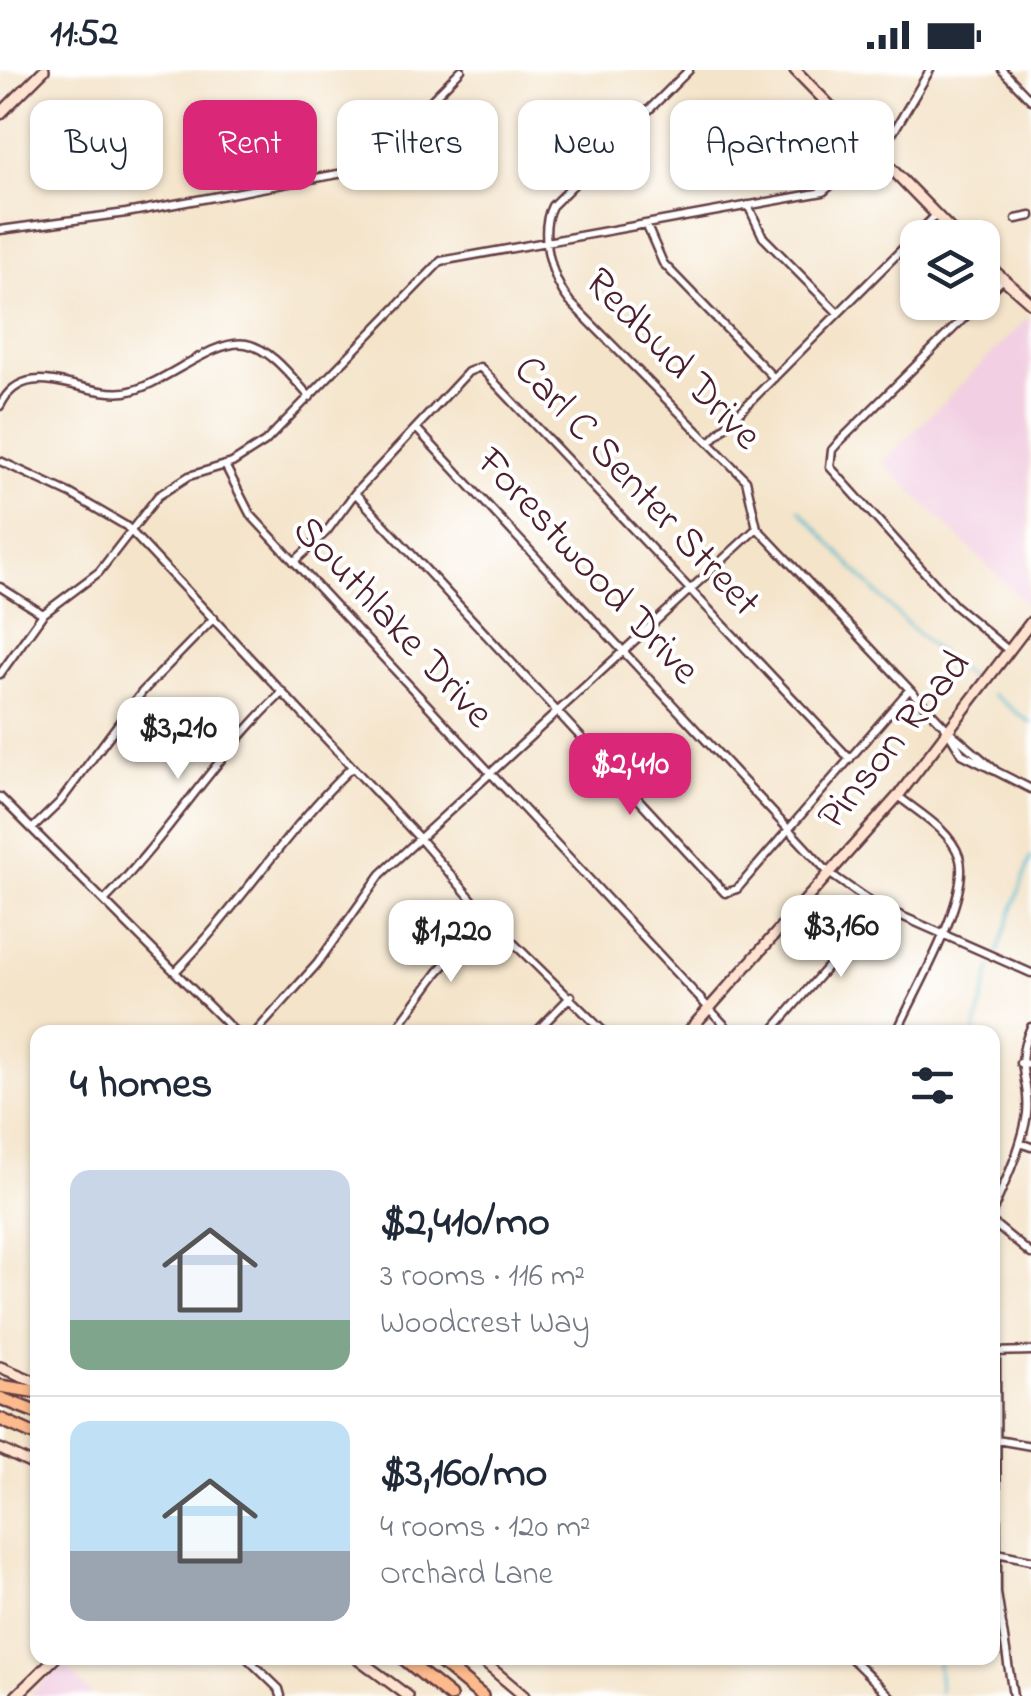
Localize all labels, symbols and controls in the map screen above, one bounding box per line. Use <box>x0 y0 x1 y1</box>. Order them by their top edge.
text: 11:52 <box>50 7 118 63</box>
chip: Buy <box>30 100 163 190</box>
chip: Rent <box>183 100 317 190</box>
chip: Filters <box>337 100 498 190</box>
chip: New <box>518 100 650 190</box>
chip: Apartment <box>670 100 894 190</box>
map controls <box>900 220 1000 320</box>
button: layers <box>900 220 1000 320</box>
street label: Redbud Drive <box>569 255 775 465</box>
street label: Carl C Senter Street <box>498 342 774 632</box>
street label: Forestwood Drive <box>460 434 714 700</box>
street label: Southlake Drive <box>277 503 507 743</box>
street label: Pinson Road <box>803 638 987 844</box>
pin: $3,210 <box>97 697 259 782</box>
text: $3,210 <box>139 706 217 753</box>
pin: $2,410 <box>549 733 711 818</box>
text: $2,410 <box>591 742 669 789</box>
pin: $3,160 <box>760 895 922 980</box>
pin: $1,220 <box>370 900 532 985</box>
text: $3,160 <box>803 904 879 951</box>
text: $1,220 <box>411 909 491 956</box>
text: 4 homes <box>70 1055 212 1116</box>
icon: filters <box>905 1058 960 1113</box>
text: $2,410/mo <box>380 1193 550 1254</box>
icon: home <box>150 1210 270 1330</box>
text: 3 rooms · 116 m² <box>380 1254 585 1301</box>
text: Woodcrest Way <box>380 1301 589 1348</box>
text: $3,160/mo <box>380 1444 547 1505</box>
icon: home <box>150 1461 270 1581</box>
text: 4 rooms · 120 m² <box>380 1505 591 1552</box>
text: Orchard Lane <box>380 1552 553 1599</box>

